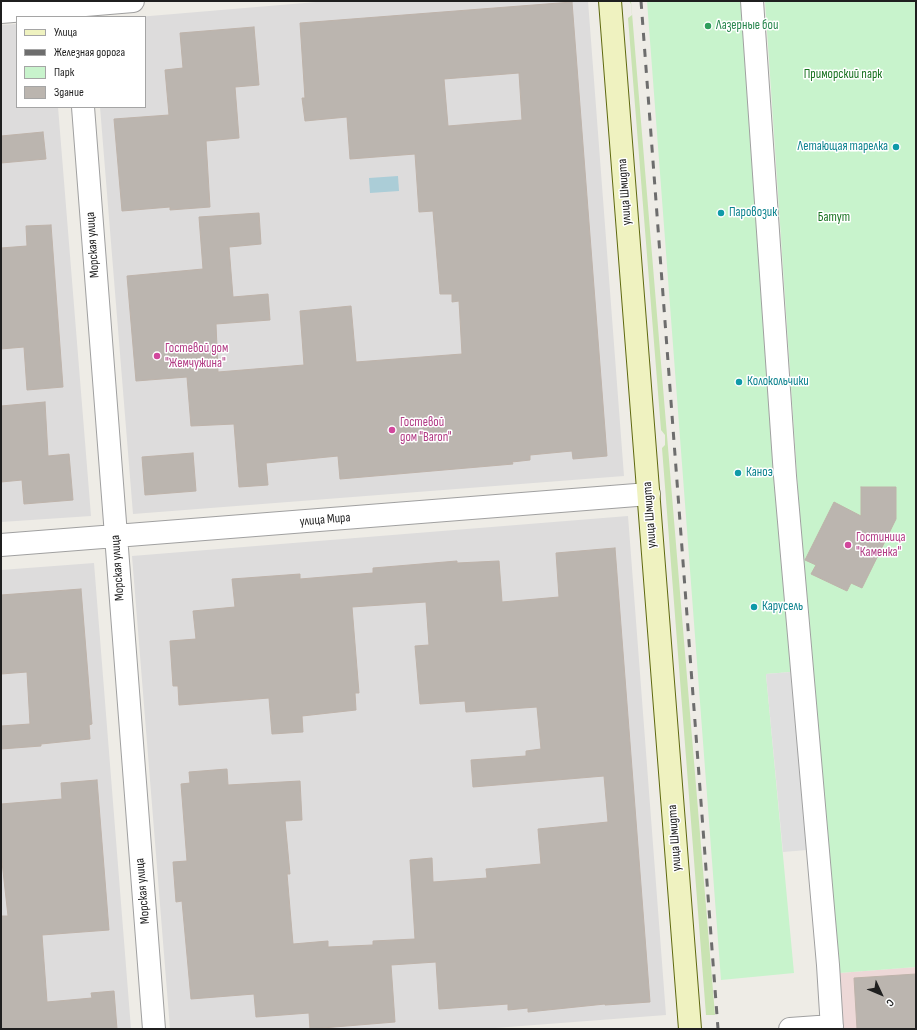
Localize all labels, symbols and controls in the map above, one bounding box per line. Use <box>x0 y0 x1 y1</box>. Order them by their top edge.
legend <box>16 16 146 108</box>
place label: Лазерные бои <box>716 18 778 34</box>
marker: Лазерные бои <box>703 21 713 31</box>
text: Улица <box>54 25 77 40</box>
text: Железная дорога <box>54 45 125 60</box>
text: Парк <box>54 65 74 80</box>
park label: Приморский парк <box>804 67 882 83</box>
text: Здание <box>54 85 84 100</box>
place label: Летающая тарелка <box>798 139 888 155</box>
marker: Летающая тарелка <box>891 142 901 152</box>
street label: улица Шмидта <box>615 158 635 226</box>
place label: Паровозик <box>729 205 777 221</box>
marker: Паровозик <box>716 208 726 218</box>
park label: Батут <box>818 210 850 226</box>
street label: Морская улица <box>83 211 103 279</box>
place label: Гостевой дом "Жемчужина" <box>165 341 228 372</box>
marker: Гостевой дом "Жемчужина" <box>152 351 162 361</box>
place label: Колокольчики <box>747 374 809 390</box>
marker: Колокольчики <box>734 377 744 387</box>
place label: Гостевой дом "Baron" <box>400 415 452 446</box>
marker: Гостевой дом "Baron" <box>387 425 397 435</box>
place label: Каноэ <box>746 465 773 481</box>
marker: Каноэ <box>733 468 743 478</box>
street label: улица Шмидта <box>640 481 660 549</box>
street label: улица Мира <box>299 510 351 530</box>
place label: Гостиница "Каменка" <box>856 530 906 561</box>
street label: Морская улица <box>108 534 128 602</box>
marker: Гостиница "Каменка" <box>843 540 853 550</box>
place label: Карусель <box>762 599 803 615</box>
marker: Карусель <box>749 602 759 612</box>
street label: улица Шмидта <box>665 804 685 872</box>
street label: Морская улица <box>132 857 154 925</box>
north arrow <box>861 974 901 1014</box>
text: С <box>883 996 897 1009</box>

